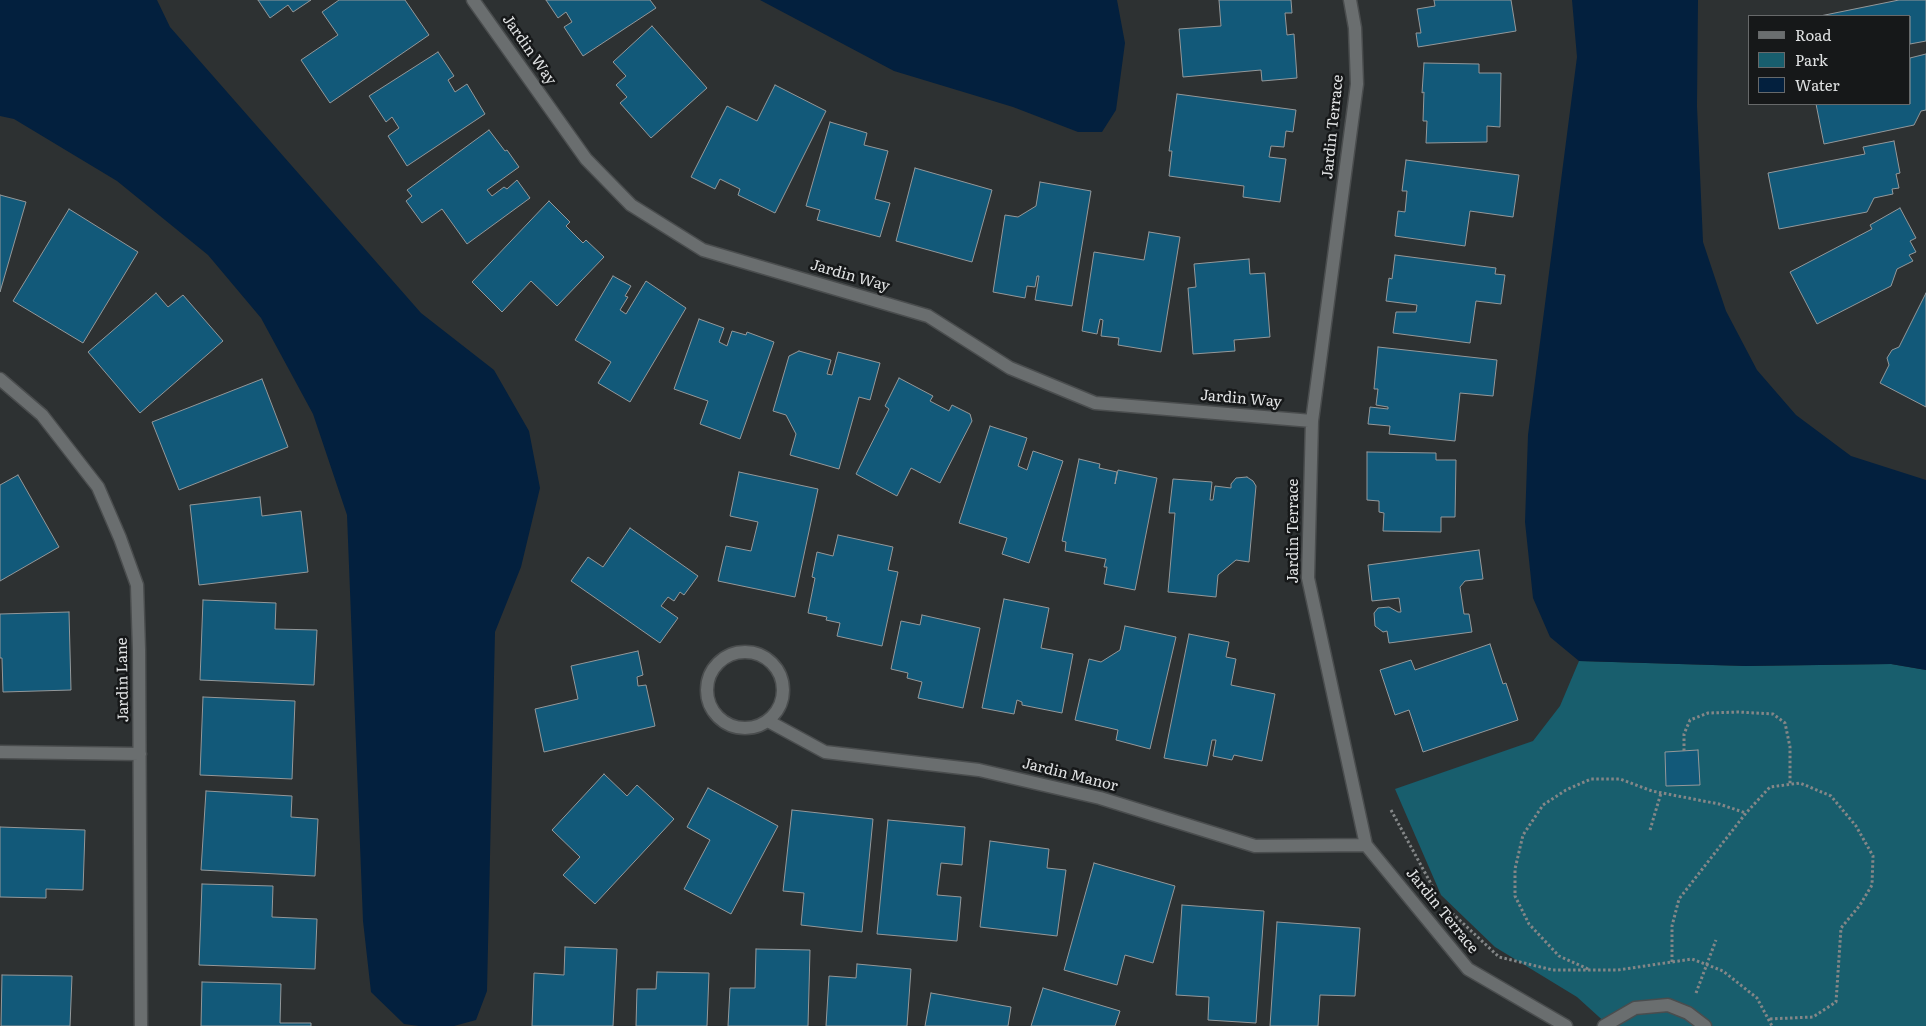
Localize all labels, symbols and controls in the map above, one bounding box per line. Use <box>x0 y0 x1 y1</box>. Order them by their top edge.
street label: Jardin Way <box>498 11 560 89</box>
legend <box>1748 15 1911 105</box>
text: Road <box>1795 23 1831 46</box>
text: Park <box>1795 48 1828 71</box>
text: Water <box>1795 73 1840 96</box>
street label: Jardin Terrace <box>1319 74 1347 180</box>
street label: Jardin Way <box>808 256 892 296</box>
street label: Jardin Way <box>1199 386 1283 412</box>
street label: Jardin Terrace <box>1285 479 1303 583</box>
street label: Jardin Lane <box>113 637 133 723</box>
street label: Jardin Manor <box>1020 754 1120 796</box>
street label: Jardin Terrace <box>1402 865 1482 957</box>

